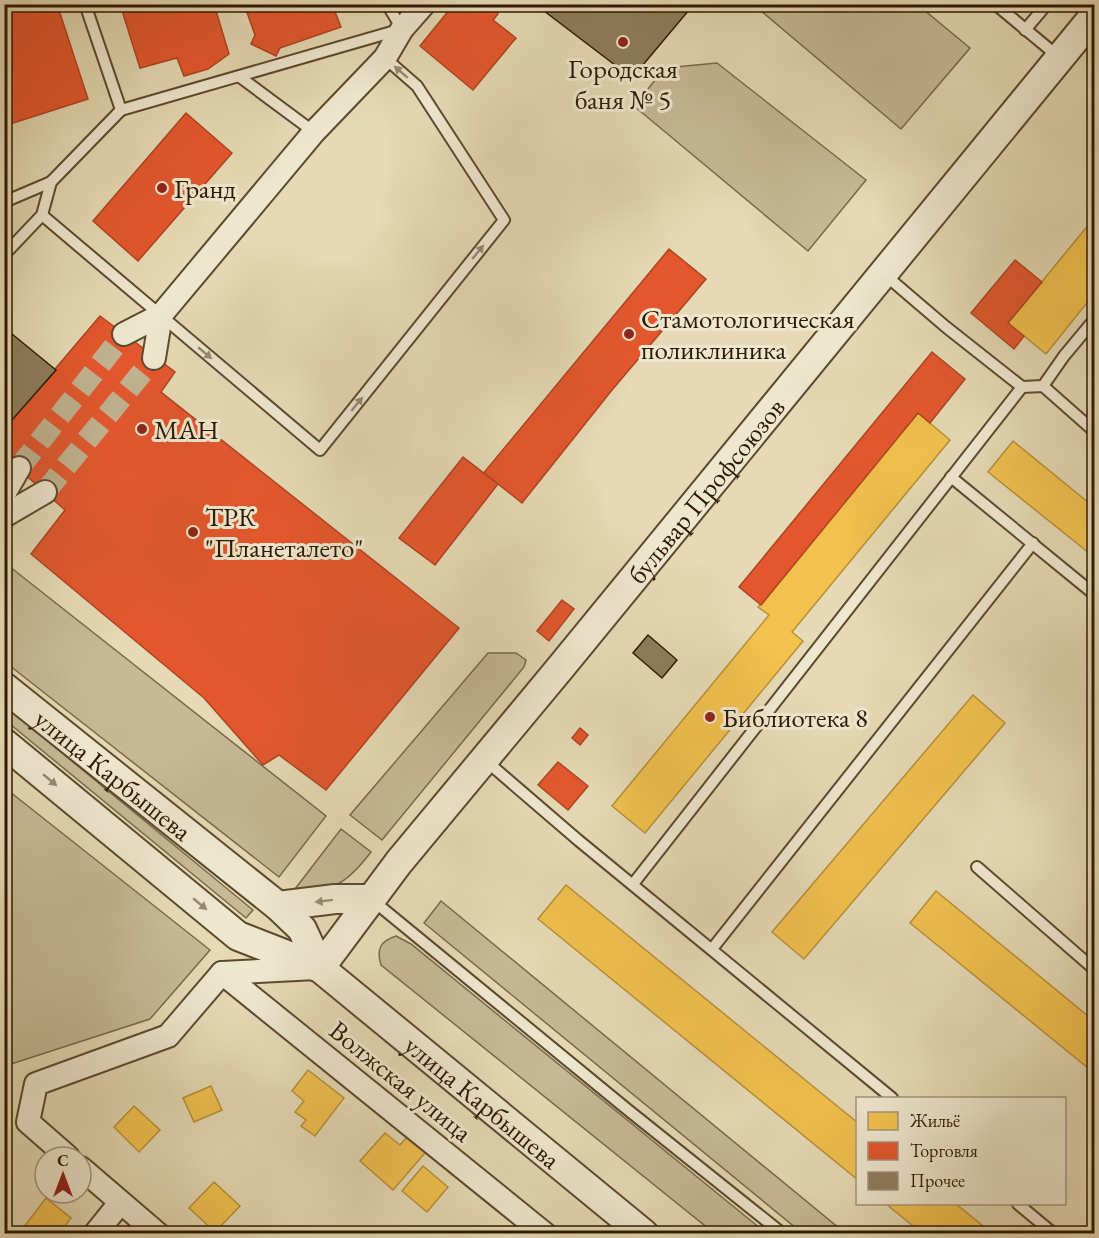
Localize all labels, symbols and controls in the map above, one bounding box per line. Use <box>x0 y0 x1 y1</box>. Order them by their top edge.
marker: Городская баня № 5 <box>616 35 630 49</box>
place label: Городская баня № 5 <box>568 51 678 117</box>
one-way arrow <box>394 66 409 79</box>
place label: Гранд <box>174 171 236 206</box>
marker: Гранд <box>155 181 169 195</box>
one-way arrow <box>472 244 485 260</box>
place label: Стамотологическая поликлиника <box>641 301 854 367</box>
marker: Стамотологическая поликлиника <box>622 327 636 341</box>
one-way arrow <box>197 346 212 359</box>
street label: бульвар Профсоюзов <box>619 390 792 591</box>
one-way arrow <box>350 396 363 412</box>
place label: МАН <box>154 412 219 447</box>
marker: МАН <box>135 422 149 436</box>
place label: ТРК "Планеталето" <box>205 499 363 565</box>
marker: ТРК "Планеталето" <box>186 525 200 539</box>
place label: Библиотека 8 <box>722 700 868 735</box>
street label: улица Карбышева <box>27 701 199 848</box>
marker: Библиотека 8 <box>703 710 717 724</box>
one-way arrow <box>42 774 58 787</box>
one-way arrow <box>315 896 334 906</box>
one-way arrow <box>192 898 208 911</box>
street label: Волжская улица <box>322 1013 480 1150</box>
street label: улица Карбышева <box>398 1027 568 1176</box>
legend <box>856 1097 1066 1205</box>
text: Жильё <box>909 1109 960 1132</box>
text: Торговля <box>910 1139 978 1162</box>
north arrow <box>33 1145 93 1205</box>
text: С <box>57 1150 69 1171</box>
text: Прочее <box>910 1169 965 1192</box>

